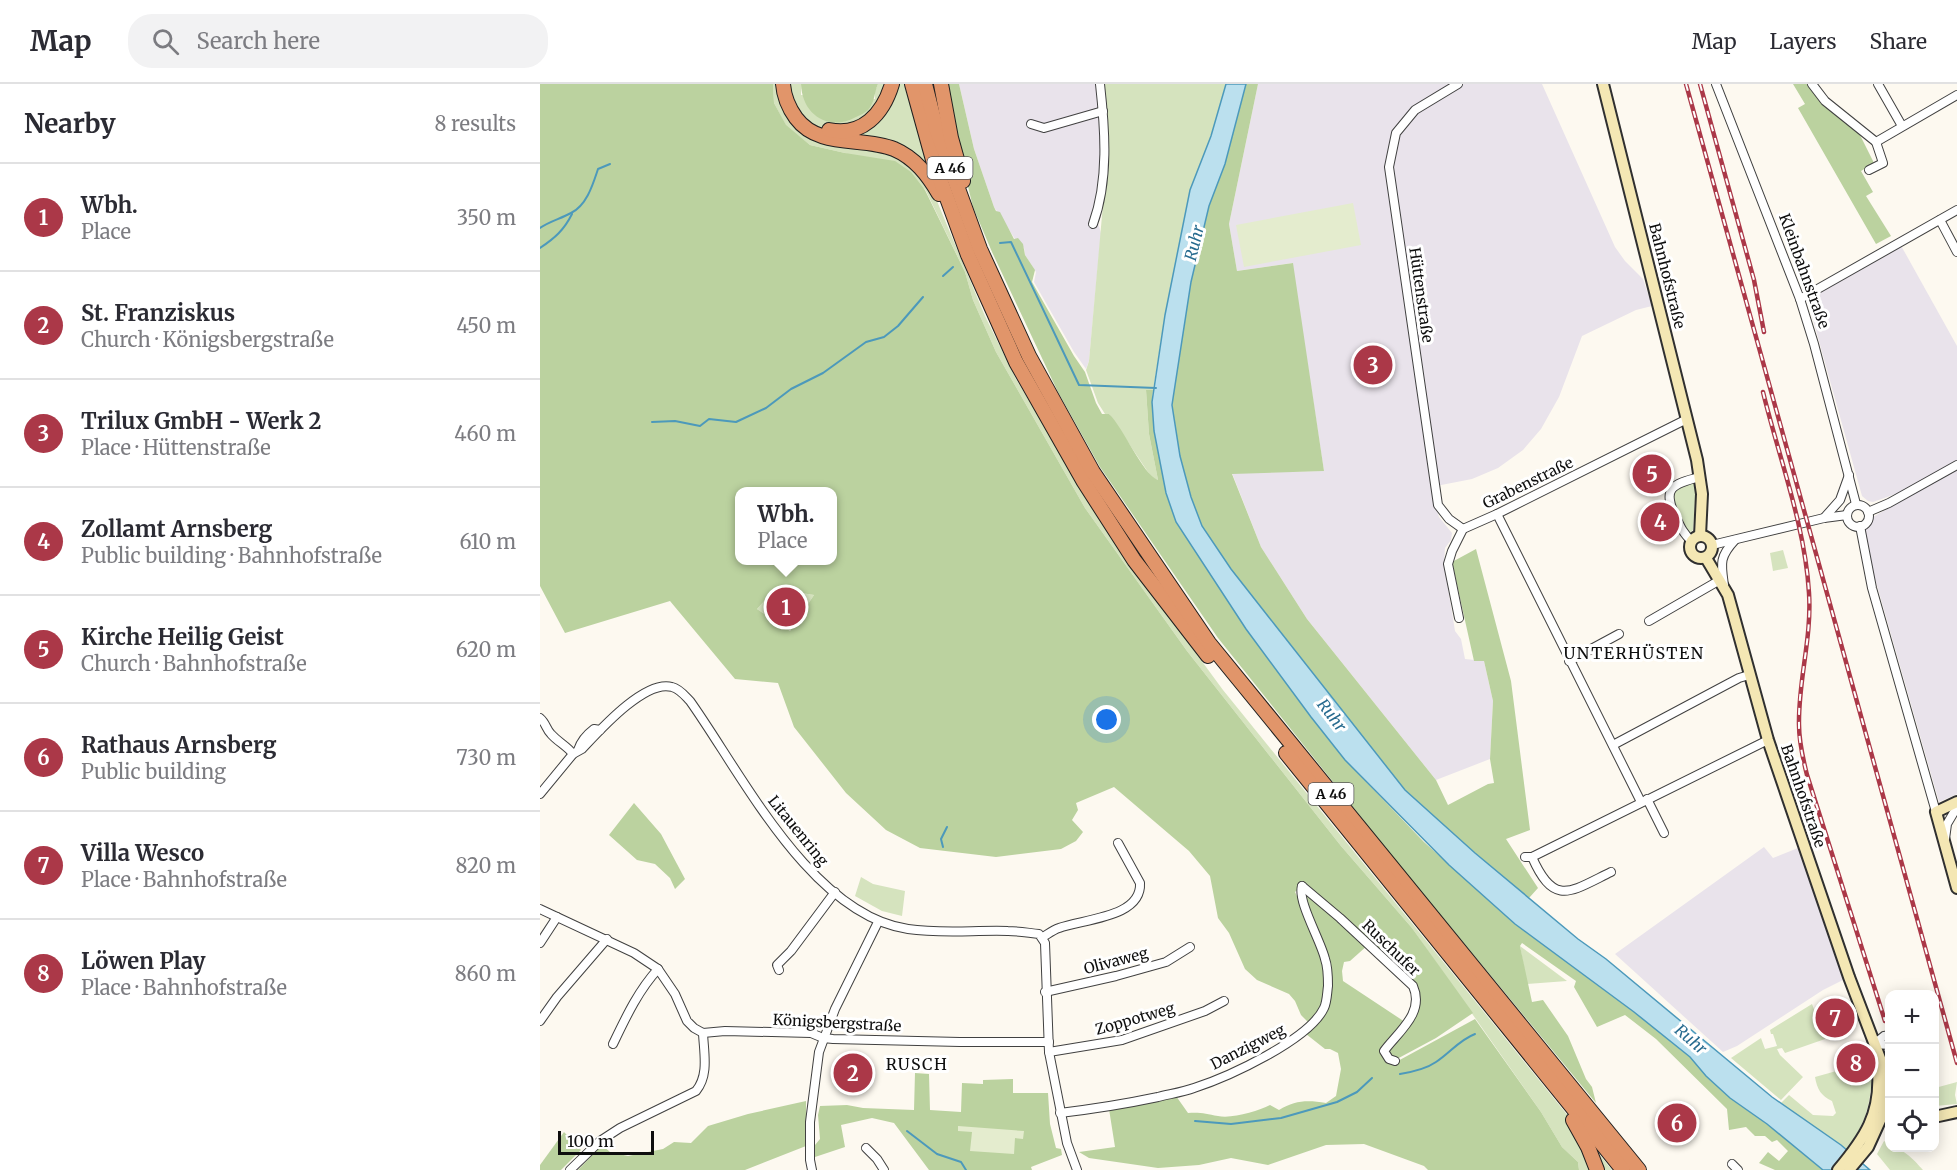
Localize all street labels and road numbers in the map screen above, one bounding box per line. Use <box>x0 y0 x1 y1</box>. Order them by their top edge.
road number: A 46 <box>928 157 972 179</box>
street label: Kleinbahnstraße <box>1775 211 1834 331</box>
street label: Bahnhofstraße <box>1645 221 1690 331</box>
street label: Hüttenstraße <box>1405 246 1438 344</box>
street label: Grabenstraße <box>1480 452 1576 513</box>
street label: Bahnhofstraße <box>1777 742 1830 850</box>
road number: A 46 <box>1308 783 1354 805</box>
street label: Litauenring <box>764 792 833 870</box>
street label: Ruschufer <box>1358 915 1424 980</box>
street label: Olivaweg <box>1082 943 1150 978</box>
street label: Zoppotweg <box>1093 998 1177 1039</box>
street label: Königsbergstraße <box>772 1010 902 1035</box>
street label: Danzigweg <box>1207 1020 1288 1073</box>

